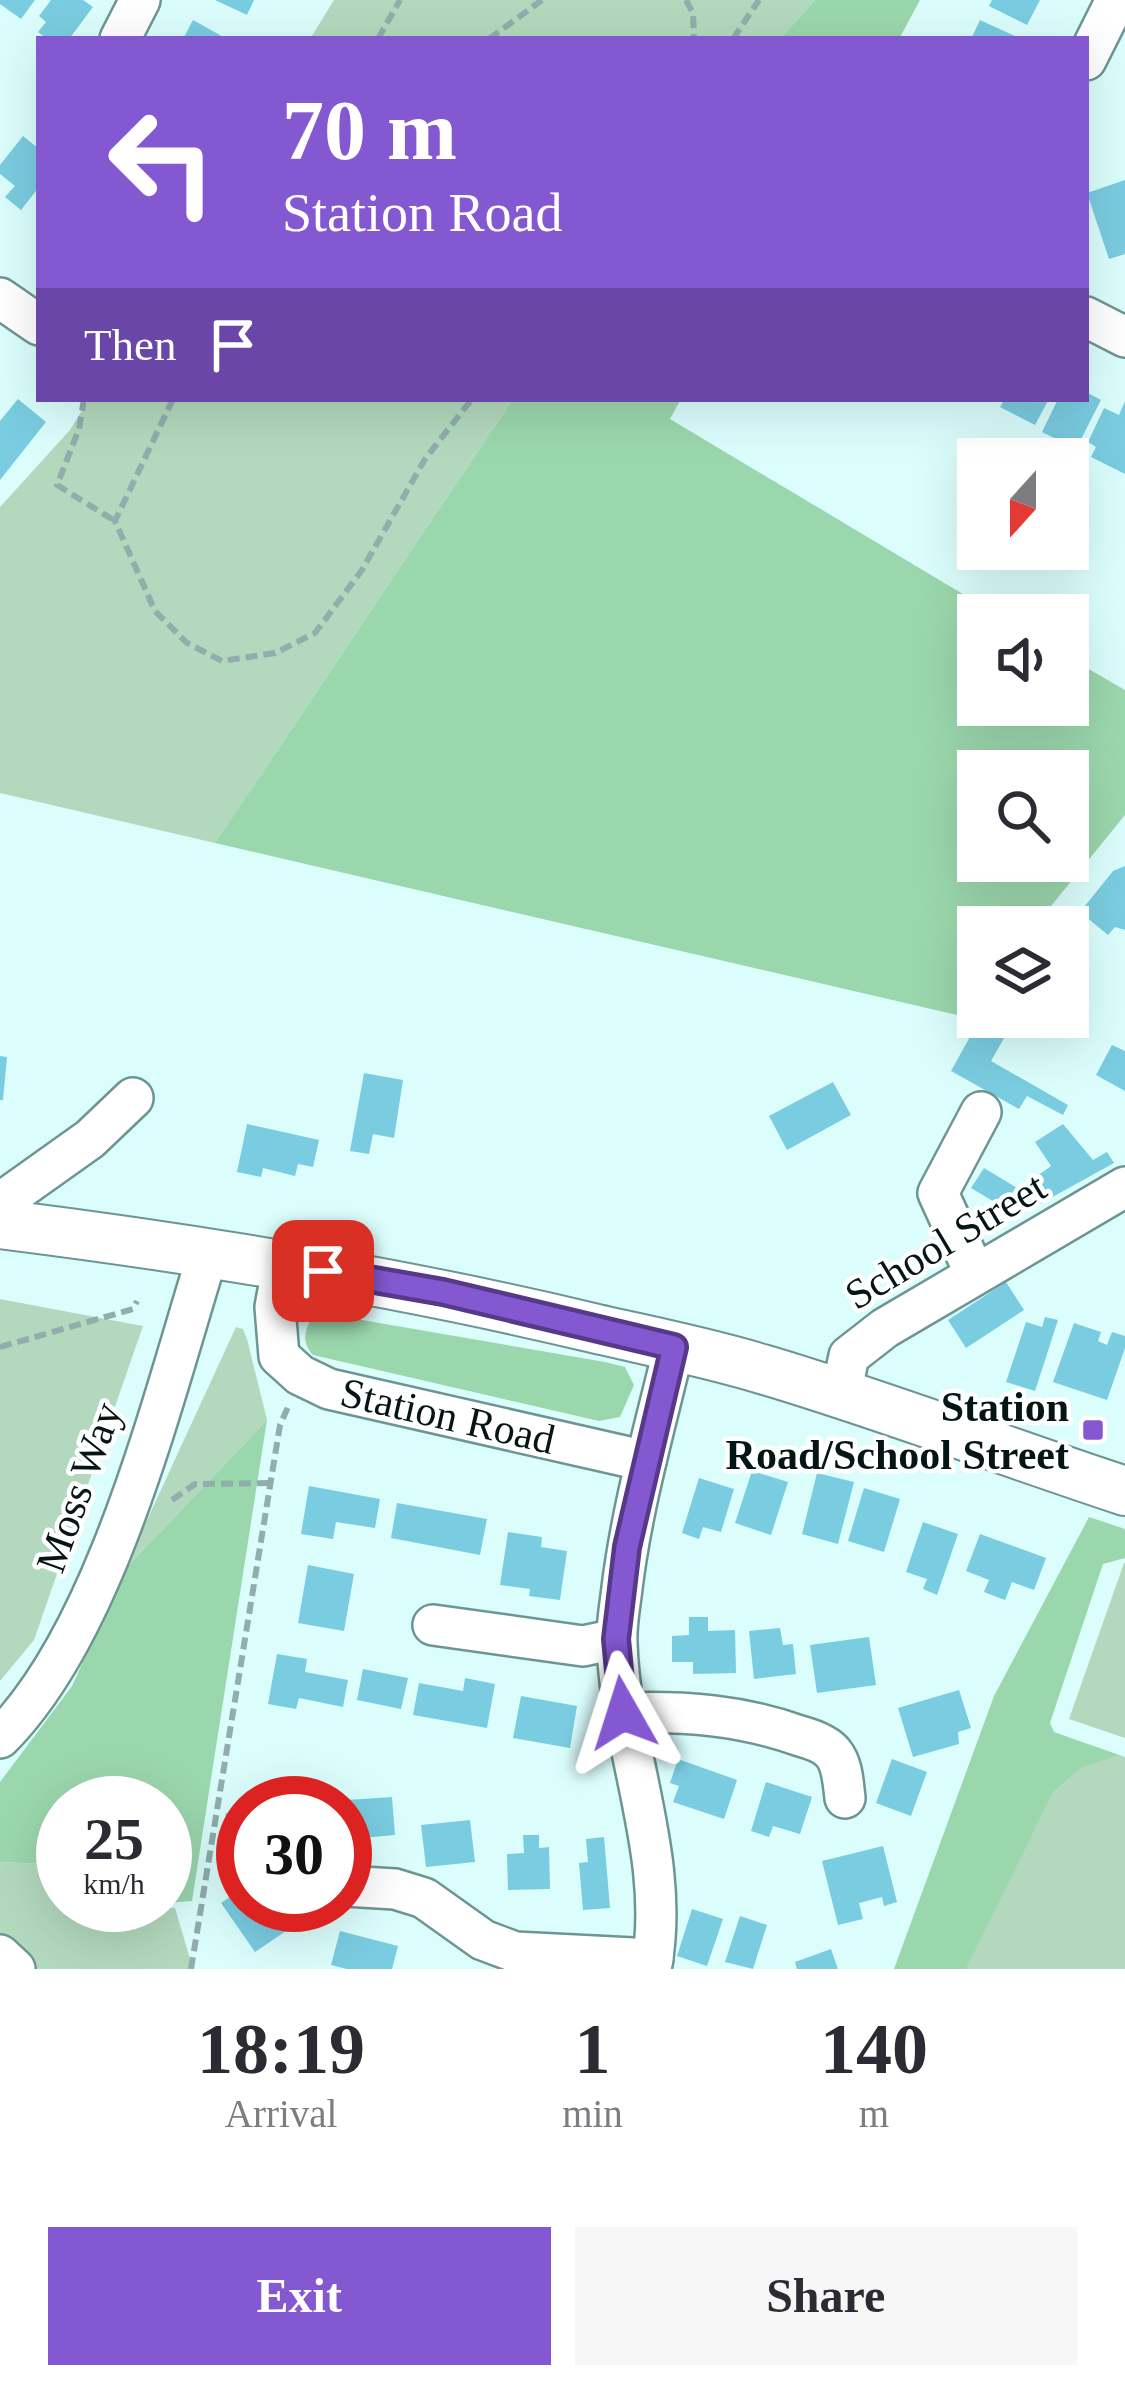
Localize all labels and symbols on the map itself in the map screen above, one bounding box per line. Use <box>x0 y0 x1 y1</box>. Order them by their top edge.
north arrow <box>957 438 1089 570</box>
street label: School Street <box>837 1163 1054 1319</box>
pin <box>272 1220 374 1322</box>
street label: Station Road <box>336 1369 559 1463</box>
place label: Station Road/School Street <box>726 1384 1069 1478</box>
street label: Moss Way <box>27 1396 131 1578</box>
marker: Station Road/School Street <box>1080 1417 1106 1443</box>
position arrow <box>560 1650 686 1776</box>
speed limit sign: 30 <box>216 1776 372 1932</box>

